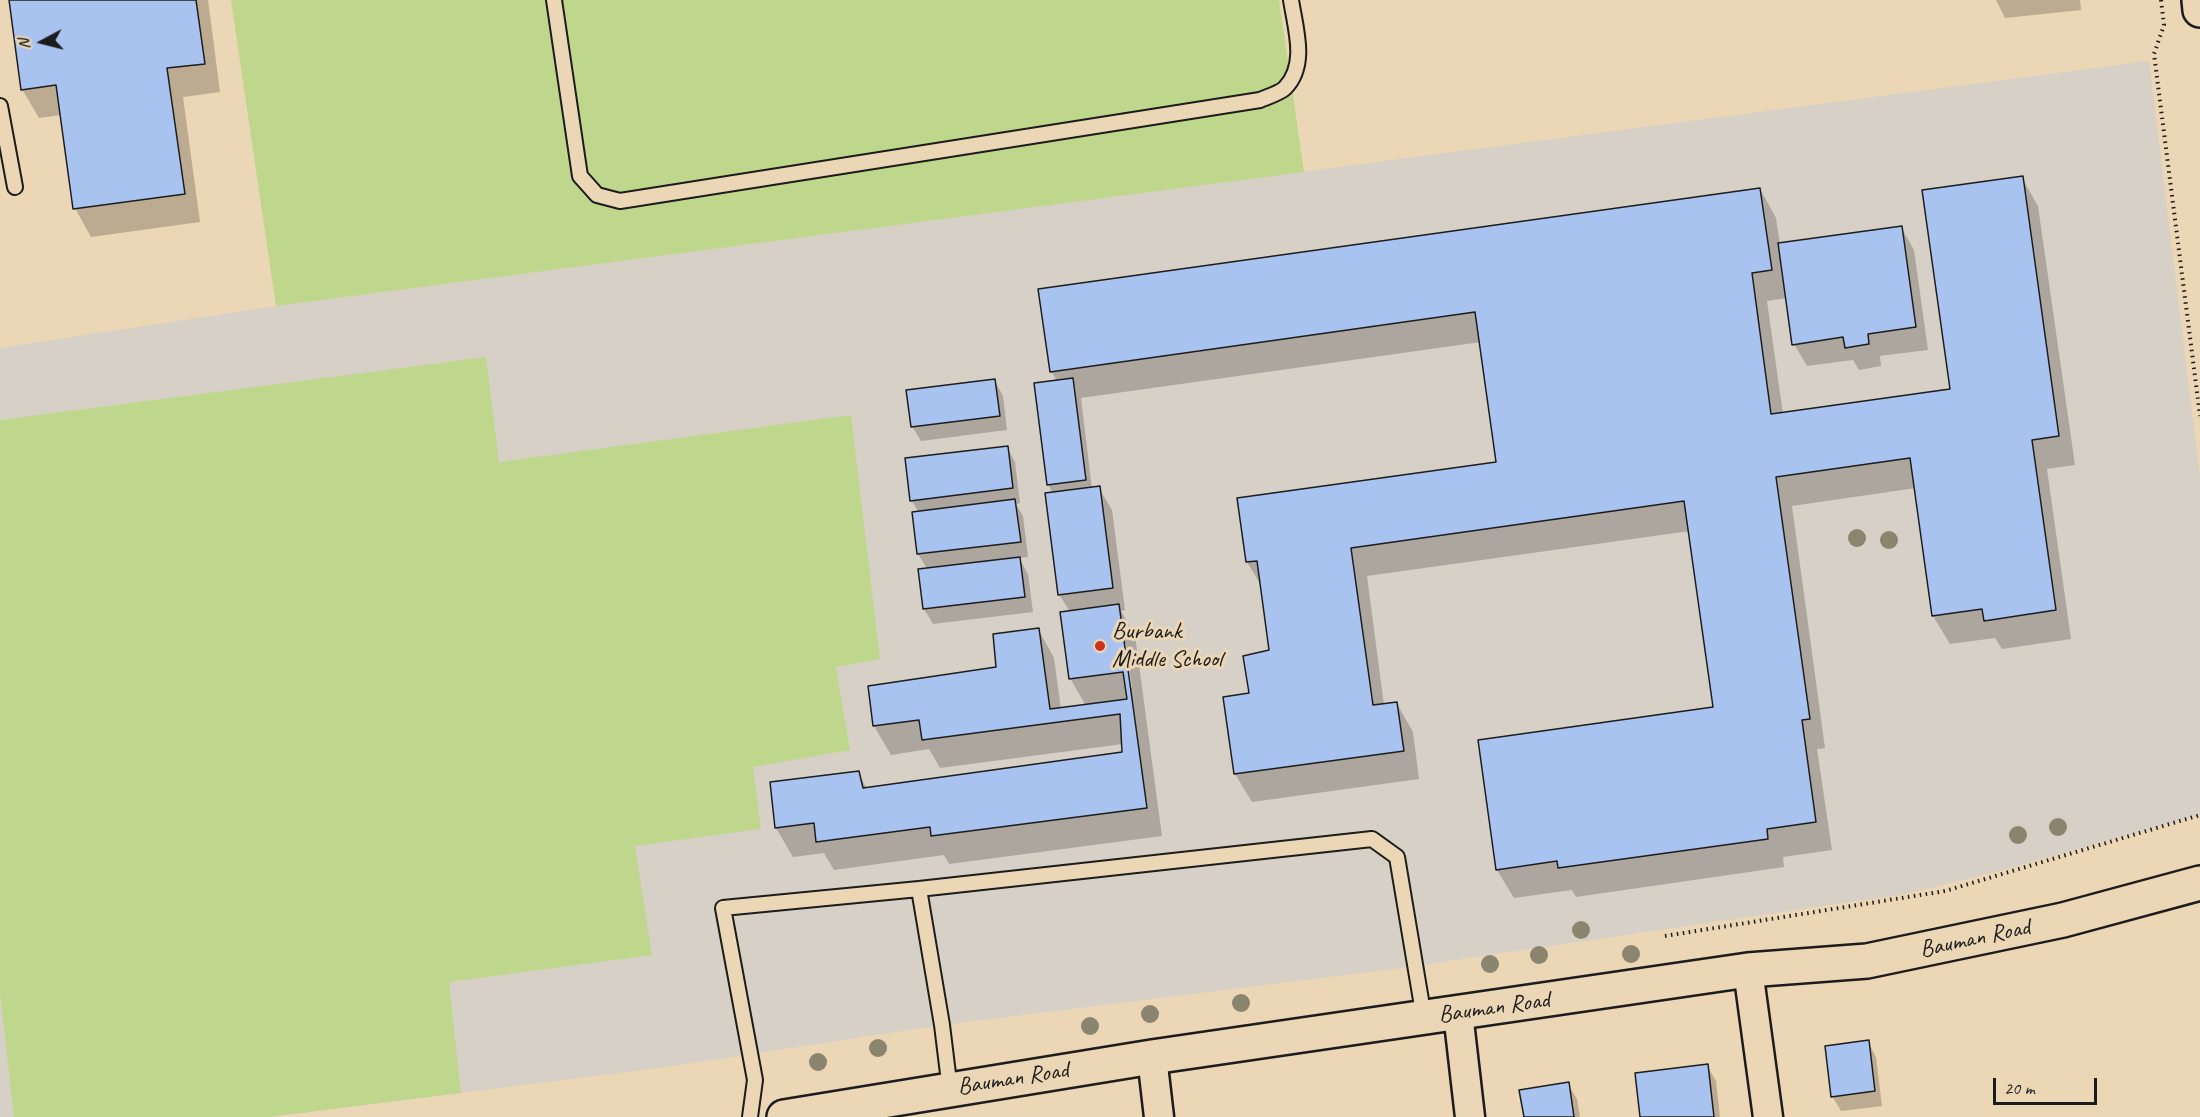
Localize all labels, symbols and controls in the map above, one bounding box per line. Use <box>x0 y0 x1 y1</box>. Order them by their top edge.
north arrow <box>12 12 72 72</box>
text: N <box>14 38 35 50</box>
place label: Burbank Middle School <box>1112 618 1222 674</box>
marker: Burbank Middle School <box>1093 639 1107 653</box>
street label: Bauman Road <box>1917 913 2033 965</box>
street label: Bauman Road <box>1437 986 1551 1030</box>
street label: Bauman Road <box>955 1056 1071 1102</box>
scale bar <box>1996 1066 2100 1104</box>
text: 20 m <box>2004 1077 2035 1099</box>

